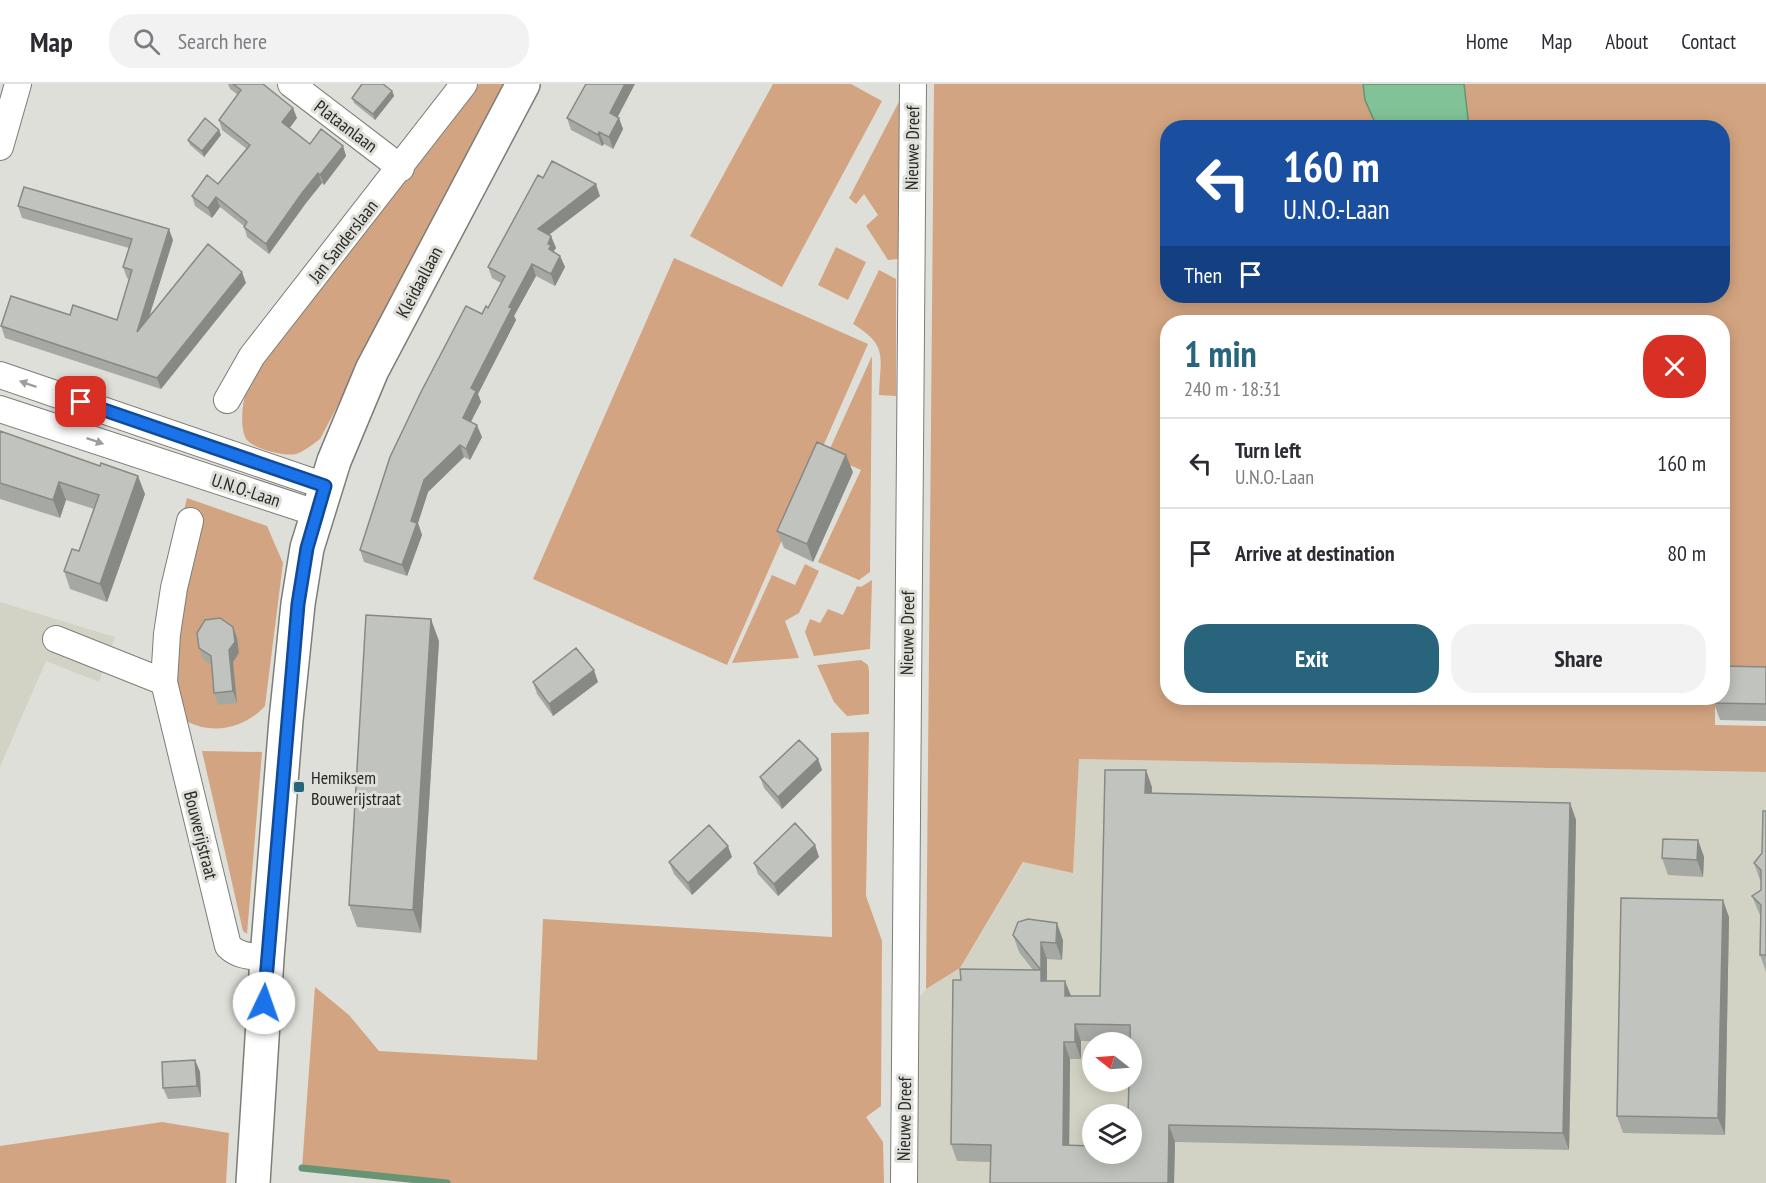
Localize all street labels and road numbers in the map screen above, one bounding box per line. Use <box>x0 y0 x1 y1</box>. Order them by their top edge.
street label: Plataanlaan <box>310 95 382 157</box>
street label: Nieuwe Dreef <box>900 104 924 190</box>
street label: Jan Sanderslaan <box>303 195 382 288</box>
street label: Kleidaallaan <box>391 242 447 322</box>
street label: U.N.O.-Laan <box>209 468 283 512</box>
street label: Nieuwe Dreef <box>895 589 919 675</box>
street label: Bouwerijstraat <box>179 789 223 881</box>
street label: Nieuwe Dreef <box>892 1075 916 1161</box>

